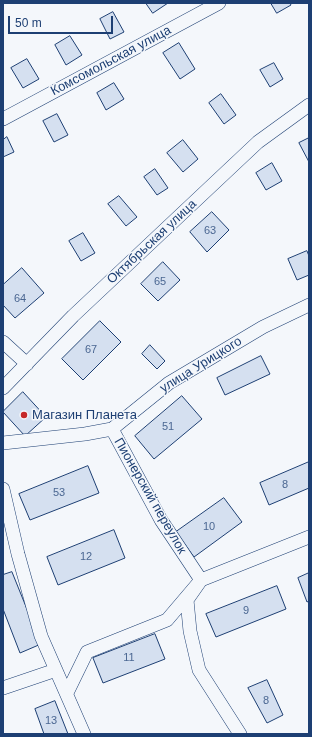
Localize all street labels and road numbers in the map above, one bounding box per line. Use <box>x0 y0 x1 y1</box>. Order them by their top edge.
street label: Комсомольская улица <box>48 23 174 99</box>
street label: Октябрьская улица <box>104 197 200 287</box>
street label: улица Урицкого <box>157 334 245 396</box>
street label: Пионерский переулок <box>110 435 190 557</box>

